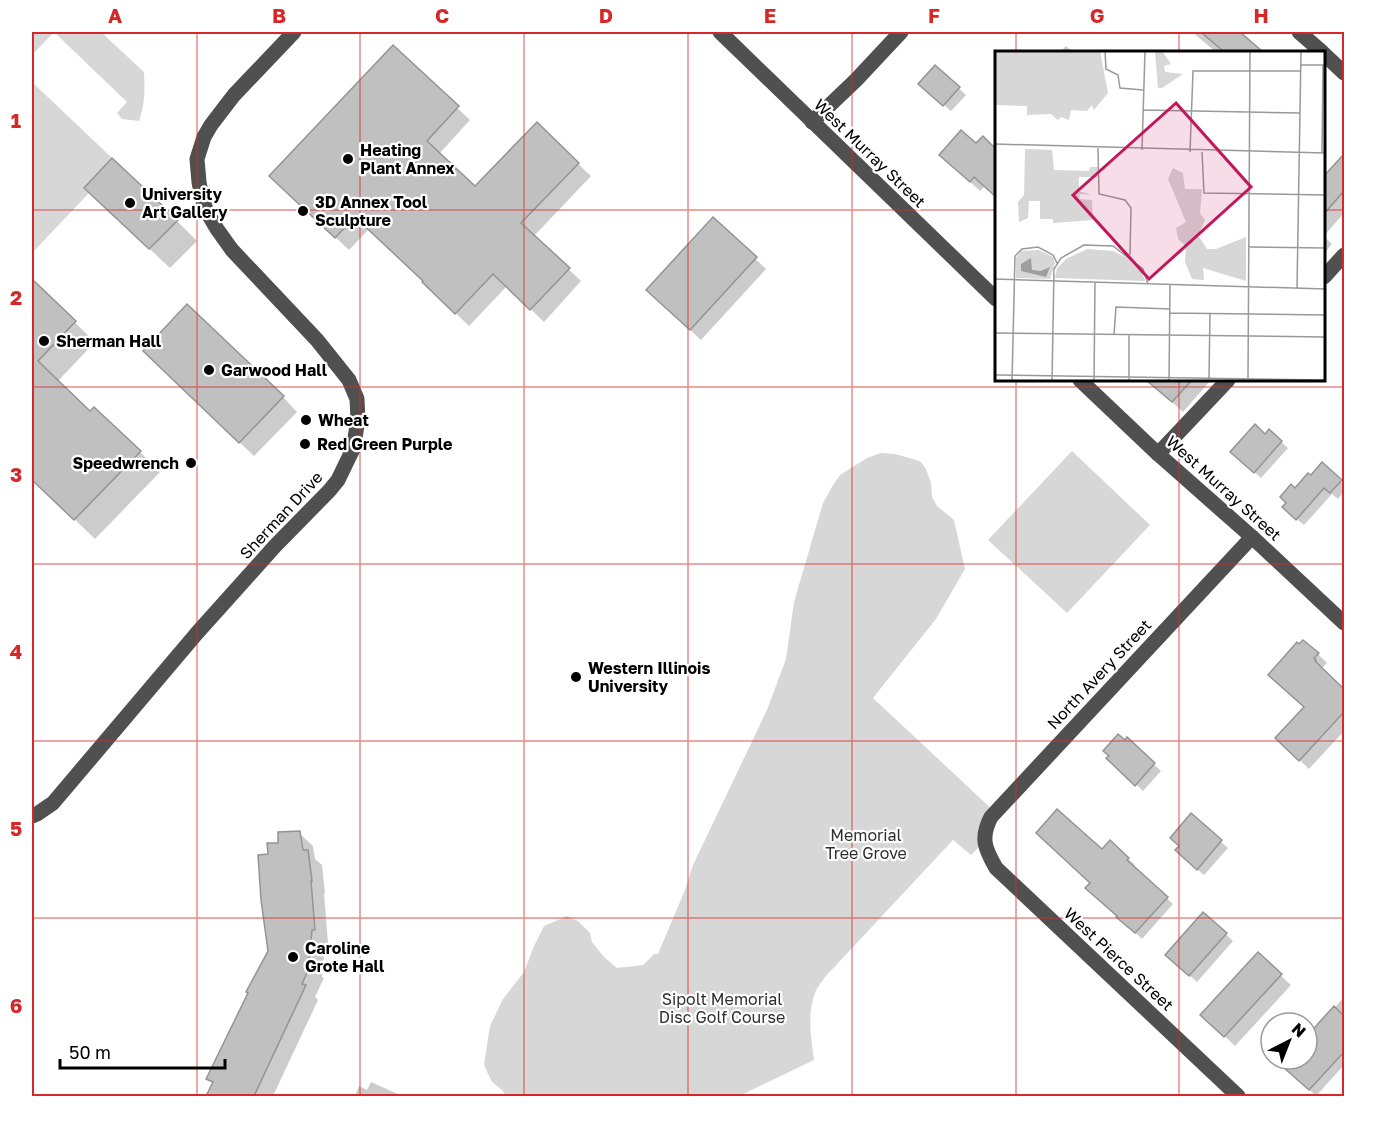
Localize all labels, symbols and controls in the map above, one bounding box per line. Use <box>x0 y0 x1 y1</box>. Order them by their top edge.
text: A <box>108 3 122 27</box>
text: B <box>272 3 286 27</box>
text: C <box>435 3 449 27</box>
text: D <box>599 3 613 27</box>
text: E <box>764 3 776 27</box>
text: F <box>928 3 940 27</box>
text: G <box>1090 3 1104 27</box>
text: H <box>1253 3 1269 27</box>
inset map <box>995 51 1325 381</box>
street label: West Murray Street <box>810 95 930 211</box>
text: 1 <box>11 108 21 132</box>
place label: Heating Plant Annex <box>360 140 455 178</box>
marker: Heating Plant Annex <box>341 152 355 166</box>
place label: University Art Gallery <box>142 184 228 222</box>
place label: 3D Annex Tool Sculpture <box>315 192 428 230</box>
marker: University Art Gallery <box>123 196 137 210</box>
marker: 3D Annex Tool Sculpture <box>296 204 310 218</box>
text: 2 <box>10 285 22 309</box>
place label: Sherman Hall <box>56 331 162 351</box>
marker: Sherman Hall <box>37 334 51 348</box>
place label: Garwood Hall <box>221 360 328 380</box>
marker: Garwood Hall <box>202 363 216 377</box>
place label: Wheat <box>318 410 369 430</box>
marker: Wheat <box>299 413 313 427</box>
street label: West Murray Street <box>1162 431 1286 545</box>
place label: Red Green Purple <box>317 434 453 454</box>
marker: Red Green Purple <box>298 437 312 451</box>
place label: Speedwrench <box>72 453 179 473</box>
marker: Speedwrench <box>184 456 198 470</box>
text: 3 <box>10 462 22 486</box>
street label: Sherman Drive <box>235 467 327 563</box>
street label: North Avery Street <box>1043 615 1155 733</box>
text: 4 <box>10 639 22 663</box>
place label: Western Illinois University <box>588 658 710 696</box>
marker: Western Illinois University <box>569 670 583 684</box>
text: 5 <box>10 816 22 840</box>
park label: Memorial Tree Grove <box>825 825 907 863</box>
street label: West Pierce Street <box>1060 903 1178 1015</box>
place label: Caroline Grote Hall <box>305 938 385 976</box>
marker: Caroline Grote Hall <box>286 950 300 964</box>
park label: Sipolt Memorial Disc Golf Course <box>659 989 785 1027</box>
text: 6 <box>10 993 22 1017</box>
north arrow <box>1259 1011 1319 1071</box>
text: N <box>1288 1018 1310 1041</box>
scale bar <box>60 1032 225 1070</box>
text: 50 m <box>69 1041 111 1063</box>

